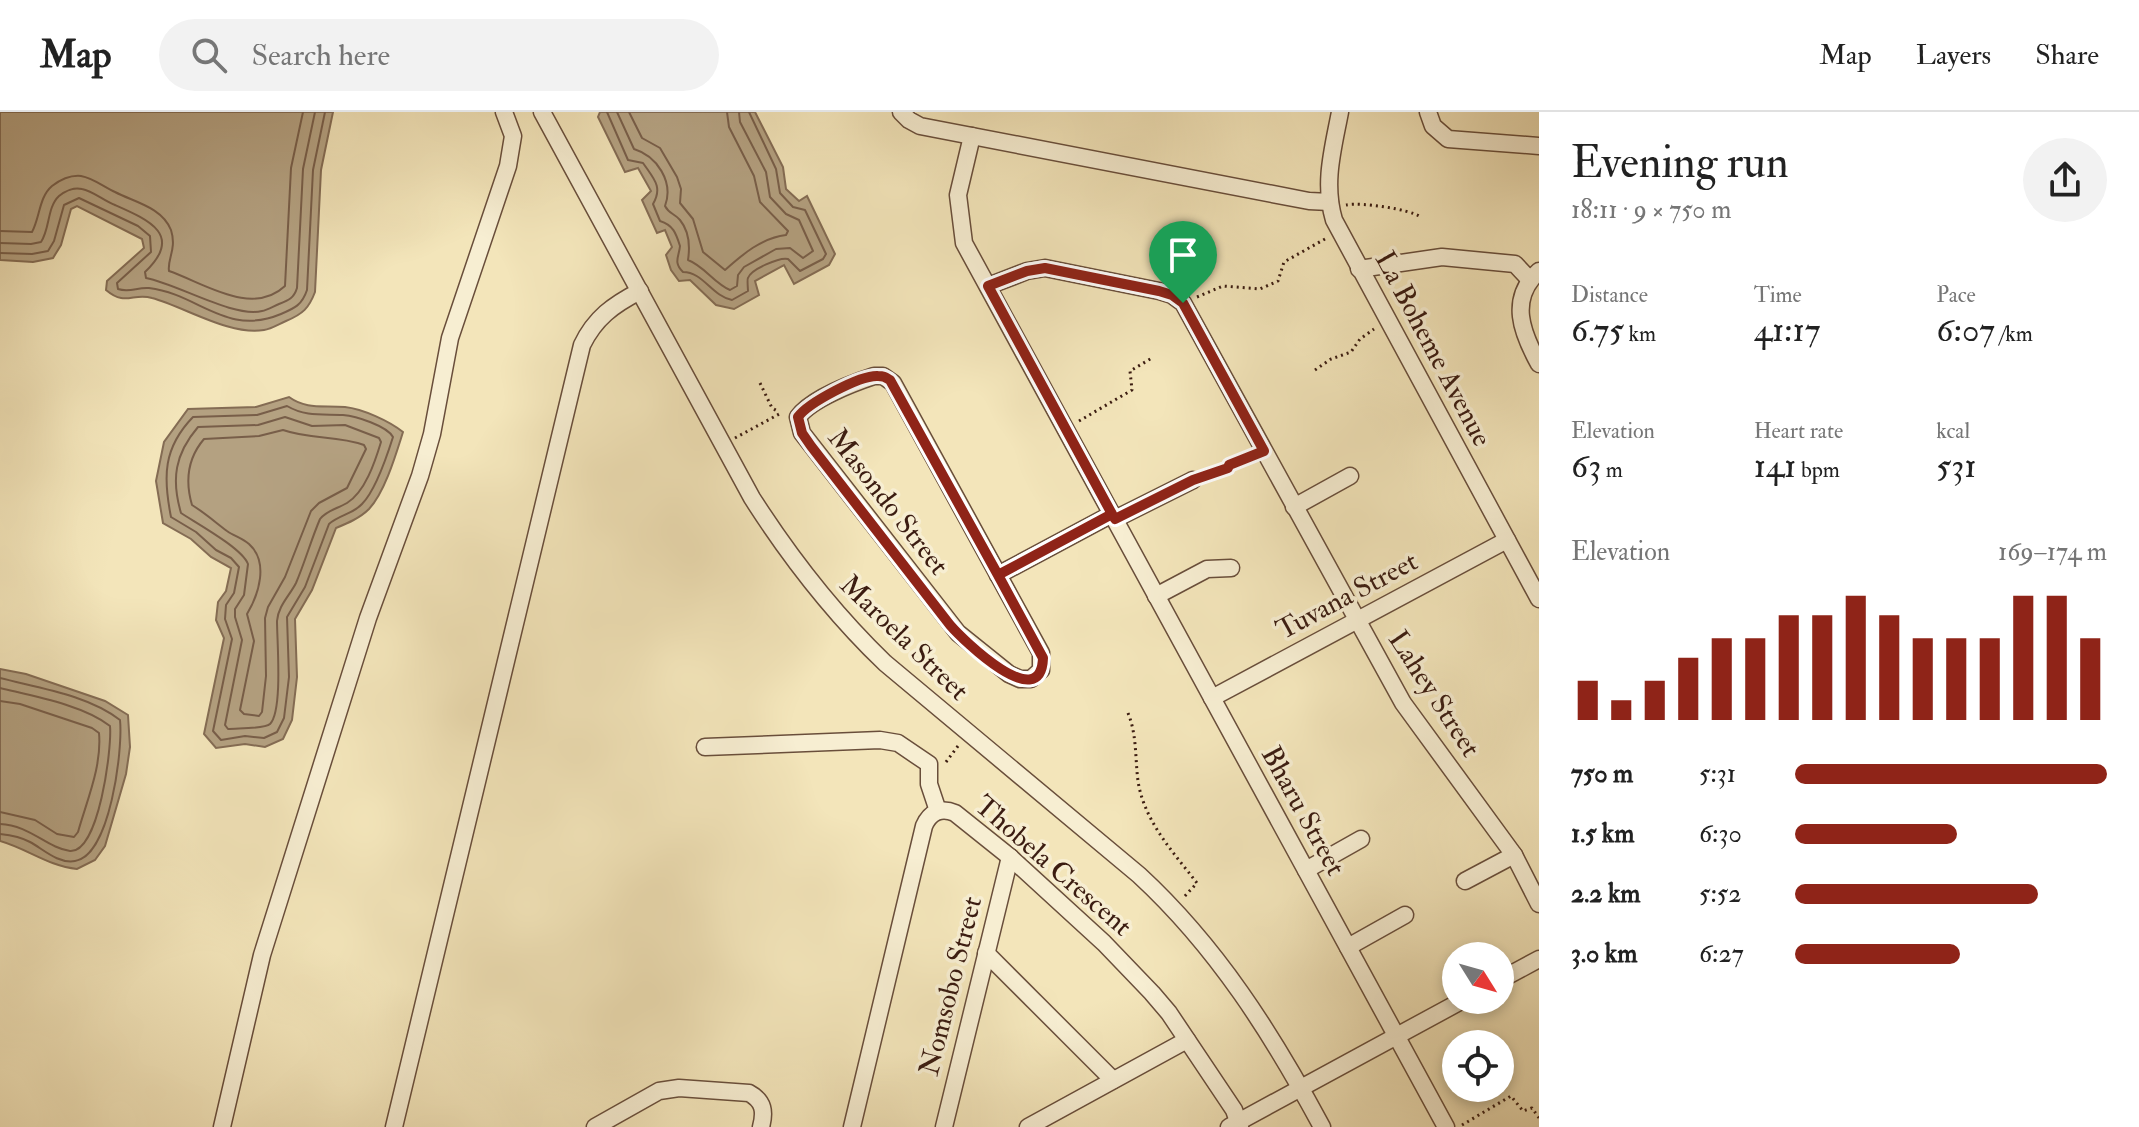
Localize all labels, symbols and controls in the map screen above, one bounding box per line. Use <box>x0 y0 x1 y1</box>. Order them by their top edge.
search box <box>159 19 719 91</box>
text: Map <box>40 31 111 79</box>
icon: search <box>187 33 231 77</box>
text: Search here <box>251 37 390 74</box>
text: Map <box>1819 38 1872 73</box>
text: Layers <box>1916 38 1991 73</box>
text: Share <box>2035 38 2099 73</box>
text: Evening run <box>1571 136 1789 191</box>
button: share <box>2023 138 2107 222</box>
text: 18:11 · 9 × 750 m <box>1571 194 1731 226</box>
pin <box>1149 221 1217 303</box>
icon: arrive <box>1161 233 1205 277</box>
street label: La Boheme Avenue <box>1367 245 1499 453</box>
text: Distance <box>1571 281 1648 309</box>
text: Time <box>1754 281 1802 309</box>
text: Pace <box>1936 281 1976 309</box>
text: 6.75 <box>1571 309 1624 352</box>
text: 41:17 <box>1754 309 1820 352</box>
text: 6:07 <box>1936 309 1995 352</box>
text: km <box>1624 320 1656 348</box>
text: /km <box>1995 320 2033 348</box>
text: Elevation <box>1571 417 1655 445</box>
text: Heart rate <box>1754 417 1843 445</box>
text: kcal <box>1936 417 1970 445</box>
street label: Masondo Street <box>820 422 956 582</box>
text: 63 <box>1571 445 1601 488</box>
text: 141 <box>1754 445 1796 488</box>
text: 531 <box>1936 445 1976 488</box>
text: m <box>1601 456 1623 484</box>
text: bpm <box>1796 456 1840 484</box>
text: Elevation <box>1571 536 1670 568</box>
text: 169–174 m <box>1998 536 2107 568</box>
street label: Tuvana Street <box>1270 544 1424 648</box>
street label: Maroela Street <box>832 568 976 708</box>
street label: Lahey Street <box>1380 624 1488 764</box>
street label: Bharu Street <box>1253 740 1353 882</box>
text: 750 m <box>1571 758 1633 790</box>
text: 5:31 <box>1699 758 1736 790</box>
street label: Thobela Crescent <box>967 788 1139 944</box>
text: 1.5 km <box>1571 818 1634 850</box>
text: 6:30 <box>1699 818 1742 850</box>
text: 2.2 km <box>1571 878 1640 910</box>
text: 5:52 <box>1699 878 1741 910</box>
street label: Nomsobo Street <box>912 893 990 1079</box>
text: 3.0 km <box>1571 938 1637 970</box>
text: 6:27 <box>1699 938 1744 970</box>
north arrow <box>1442 942 1514 1014</box>
map controls <box>1442 942 1514 1102</box>
button: locate <box>1442 1030 1514 1102</box>

